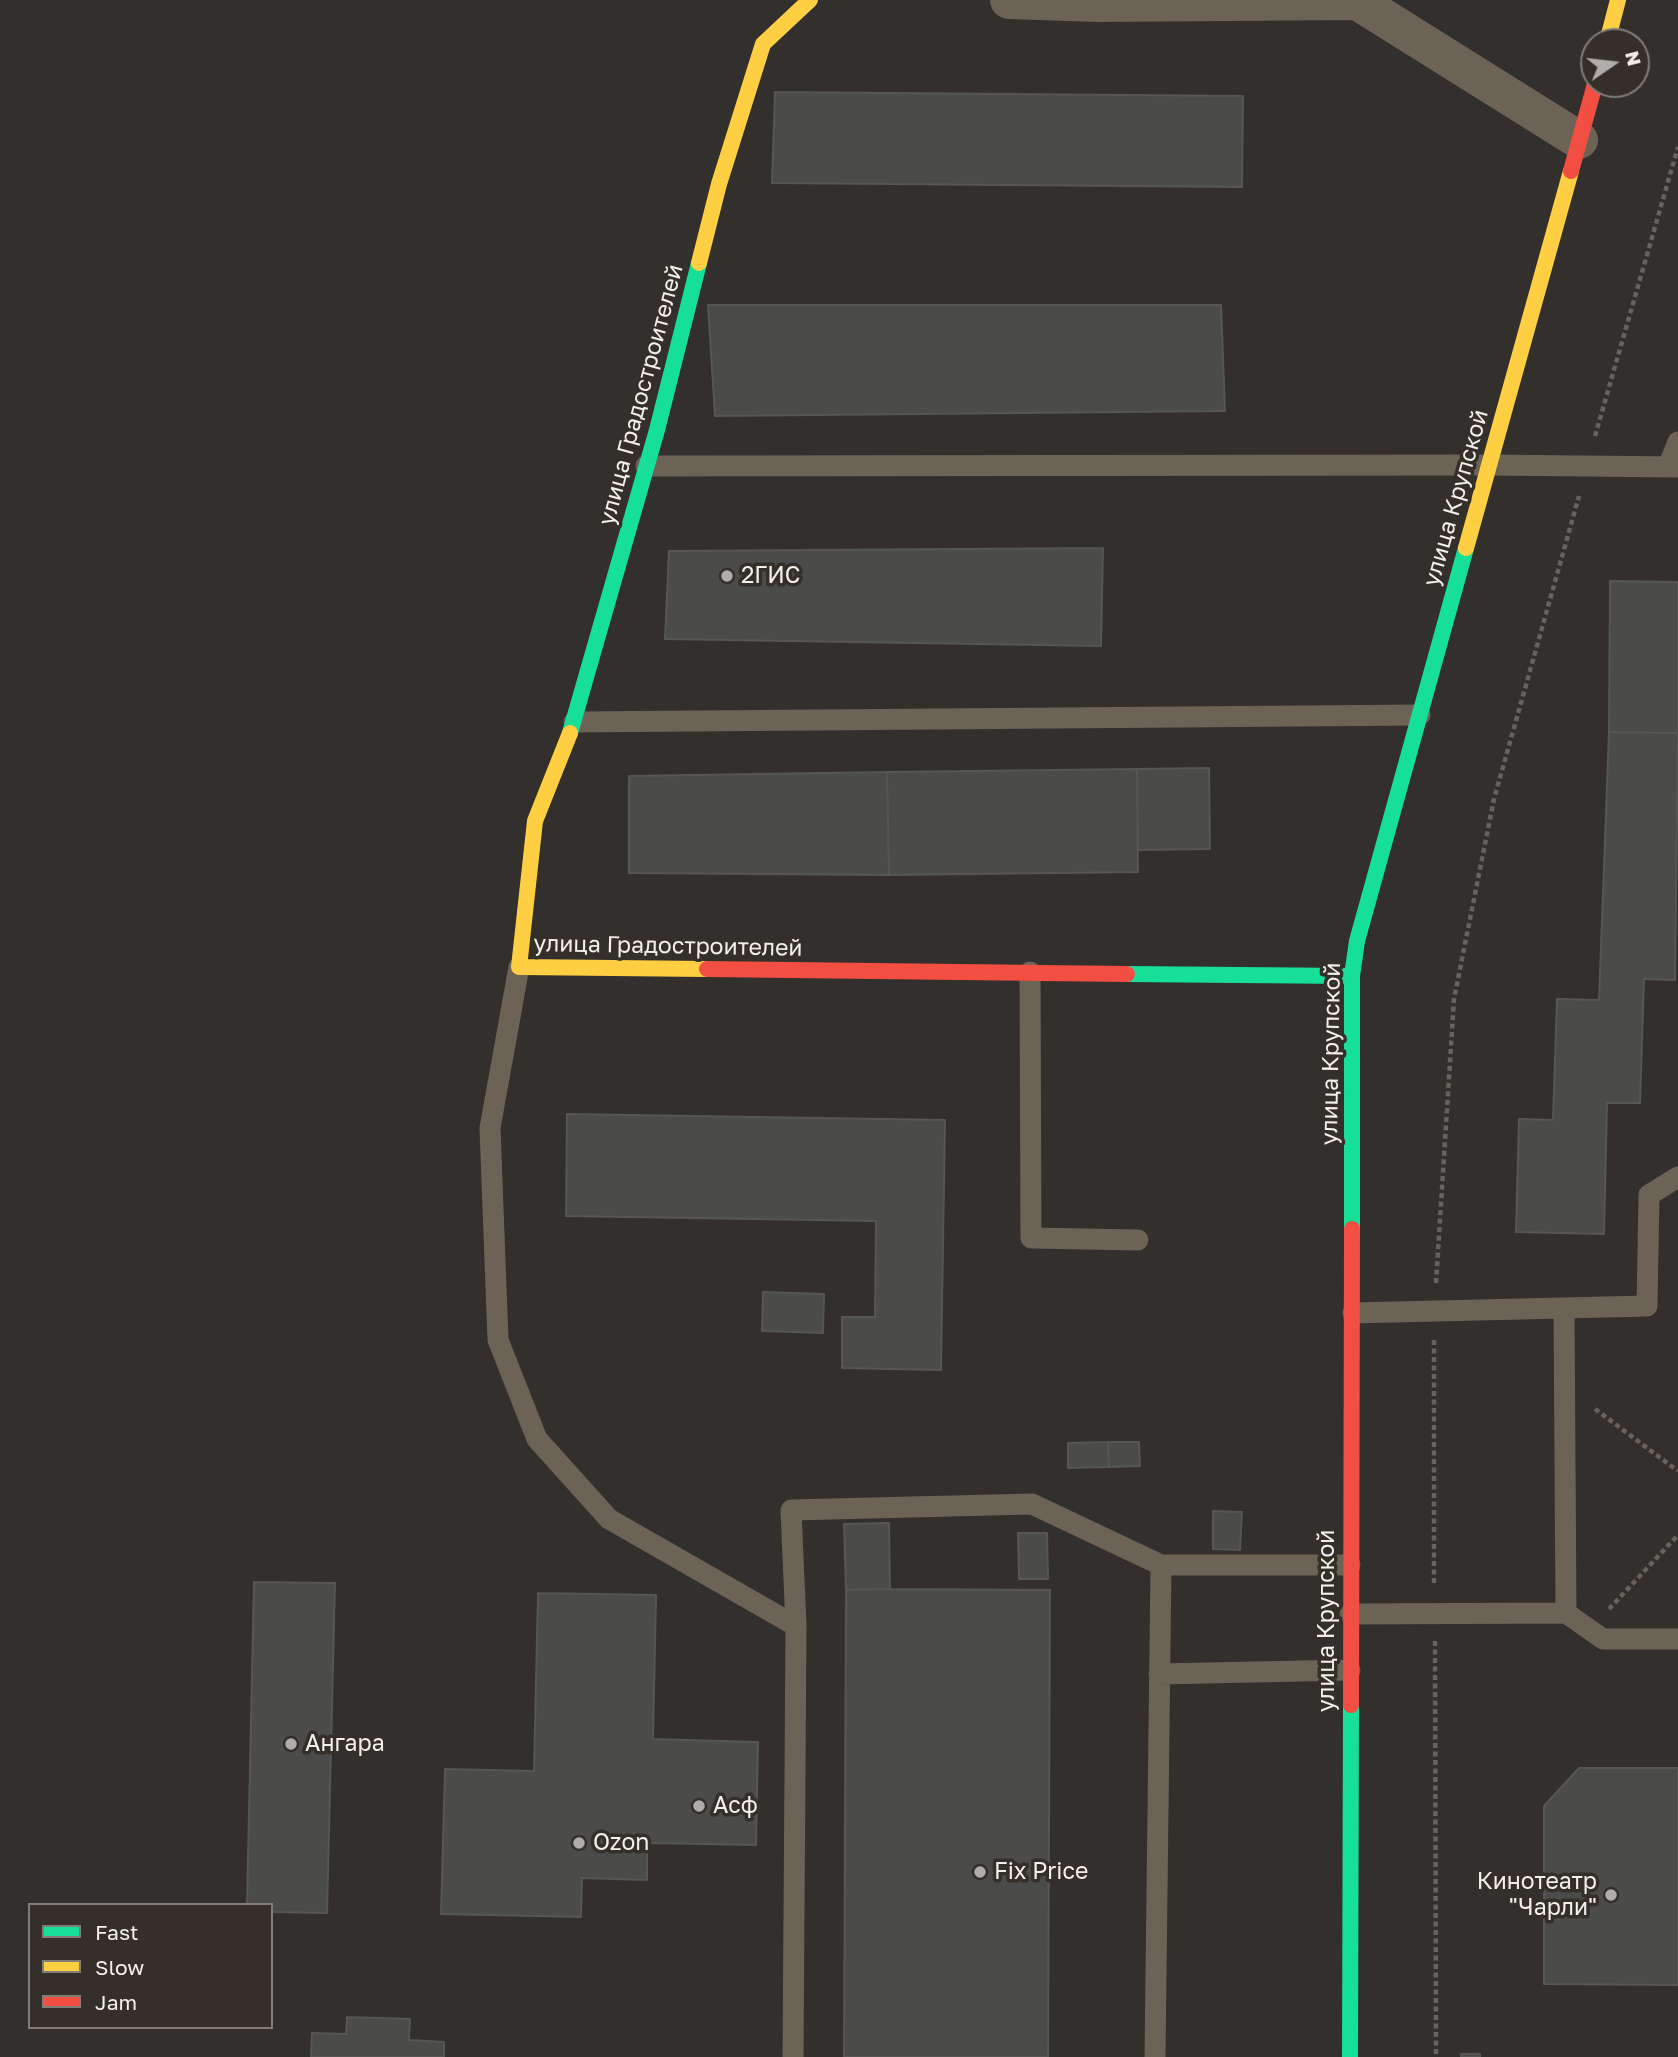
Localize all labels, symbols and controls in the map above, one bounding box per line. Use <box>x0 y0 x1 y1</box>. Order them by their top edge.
north arrow <box>1580 28 1650 98</box>
text: N <box>1621 48 1647 68</box>
street label: улица Градостроителей <box>593 261 689 529</box>
street label: улица Крупской <box>1418 406 1494 590</box>
place label: 2ГИС <box>741 562 800 590</box>
marker: 2ГИС <box>719 568 735 584</box>
street label: улица Градостроителей <box>533 930 803 962</box>
street label: улица Крупской <box>1316 962 1346 1146</box>
street label: улица Крупской <box>1313 1530 1341 1712</box>
place label: Ангара <box>305 1730 385 1758</box>
marker: Ангара <box>283 1736 299 1752</box>
place label: Асф <box>713 1792 758 1820</box>
marker: Асф <box>691 1798 707 1814</box>
place label: Ozon <box>593 1829 649 1857</box>
marker: Ozon <box>571 1835 587 1851</box>
place label: Fix Price <box>994 1858 1088 1886</box>
marker: Fix Price <box>972 1864 988 1880</box>
place label: Кинотеатр "Чарли" <box>1477 1868 1597 1922</box>
marker: Кинотеатр "Чарли" <box>1603 1887 1619 1903</box>
legend <box>28 1903 273 2029</box>
text: Fast <box>95 1919 138 1945</box>
text: Slow <box>95 1954 144 1980</box>
text: Jam <box>95 1989 137 2015</box>

